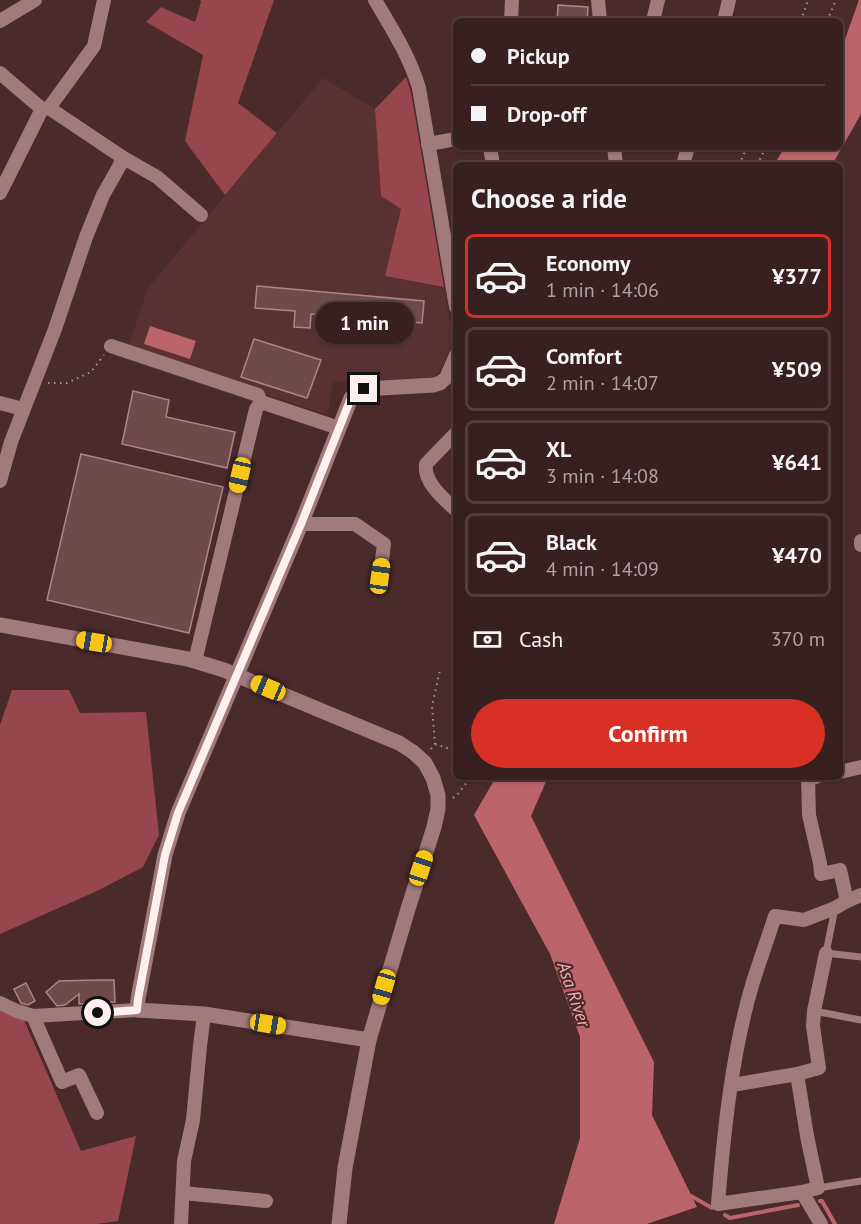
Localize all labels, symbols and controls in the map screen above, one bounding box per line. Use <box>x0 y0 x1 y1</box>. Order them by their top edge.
text: Pickup <box>507 42 570 70</box>
text: Drop-off <box>507 100 586 128</box>
text: Choose a ride <box>471 181 627 215</box>
icon: car <box>474 249 528 303</box>
text: Economy <box>546 249 630 277</box>
text: ¥377 <box>772 262 822 290</box>
text: 1 min · 14:06 <box>546 277 659 303</box>
callout: 1 min <box>314 302 413 344</box>
text: 1 min <box>340 310 389 336</box>
icon: car <box>474 342 528 396</box>
text: Comfort <box>546 342 622 370</box>
text: ¥509 <box>772 355 822 383</box>
text: 2 min · 14:07 <box>546 370 659 396</box>
route end <box>350 375 377 402</box>
icon: car <box>474 435 528 489</box>
text: XL <box>546 435 571 463</box>
text: ¥641 <box>772 448 822 476</box>
car <box>227 455 253 495</box>
text: 3 min · 14:08 <box>546 463 659 489</box>
icon: car <box>474 528 528 582</box>
text: Black <box>546 528 597 556</box>
text: ¥470 <box>772 541 822 569</box>
text: 4 min · 14:09 <box>546 556 659 582</box>
car <box>369 557 391 595</box>
icon: cash <box>471 623 504 656</box>
text: Cash <box>519 625 563 653</box>
text: 370 m <box>771 626 825 652</box>
car <box>75 630 113 654</box>
car <box>248 673 288 703</box>
button: Confirm <box>471 699 825 768</box>
car <box>407 848 435 888</box>
water label: Asa River <box>552 958 596 1031</box>
car <box>370 967 398 1007</box>
route start <box>84 999 111 1026</box>
car <box>249 1012 287 1036</box>

